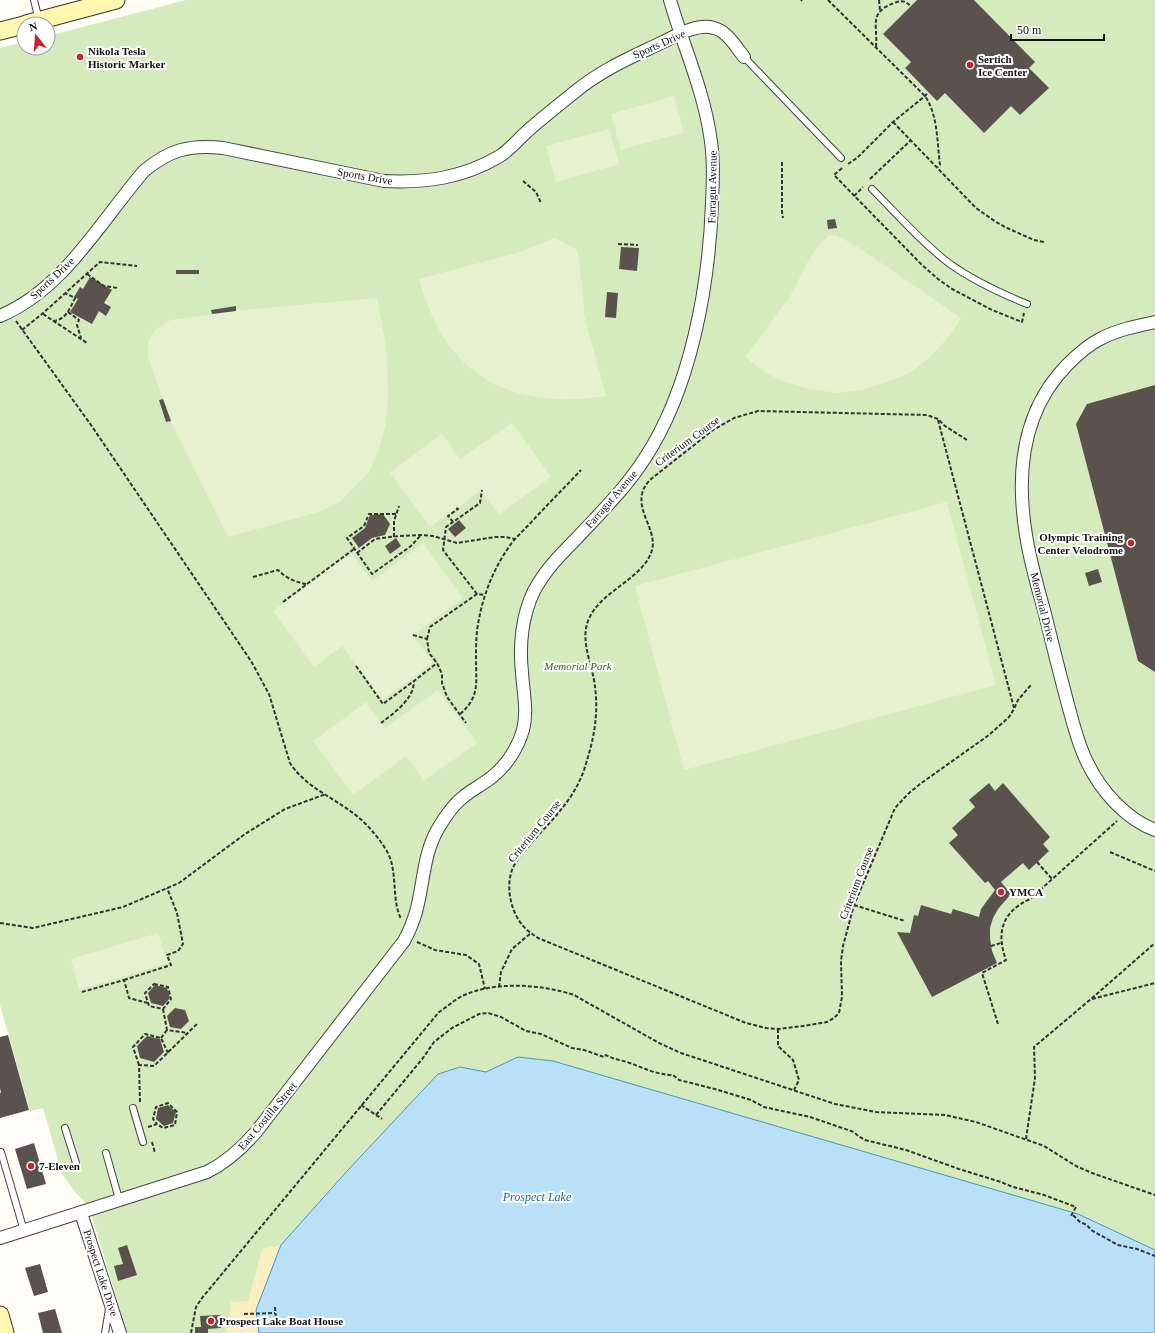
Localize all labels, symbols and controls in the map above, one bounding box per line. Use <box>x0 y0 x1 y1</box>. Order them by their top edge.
north arrow <box>16 16 56 56</box>
scale bar <box>1011 16 1104 42</box>
text: N <box>28 20 39 33</box>
text: 50 m <box>1017 23 1042 37</box>
street label: Sports Drive <box>631 27 687 61</box>
place label: Nikola Tesla Historic Marker <box>88 45 165 70</box>
marker: Nikola Tesla Historic Marker <box>75 52 85 62</box>
place label: Sertich Ice Center <box>978 53 1027 78</box>
marker: Sertich Ice Center <box>965 60 975 70</box>
street label: Farragut Avenue <box>705 150 719 224</box>
street label: Sports Drive <box>336 165 394 187</box>
street label: Sports Drive <box>27 254 77 301</box>
street label: Criterium Course <box>652 414 722 468</box>
street label: Farragut Avenue <box>583 468 639 530</box>
place label: Olympic Training Center Velodrome <box>1038 531 1123 556</box>
marker: Olympic Training Center Velodrome <box>1126 538 1136 548</box>
street label: Memorial Drive <box>1029 571 1057 643</box>
park label: Memorial Park <box>543 660 613 672</box>
street label: Criterium Course <box>505 797 563 865</box>
street label: Criterium Course <box>837 845 875 921</box>
place label: YMCA <box>1009 886 1043 898</box>
marker: YMCA <box>996 887 1006 897</box>
street label: East Costilla Street <box>235 1080 299 1152</box>
place label: 7-Eleven <box>39 1160 80 1172</box>
marker: 7-Eleven <box>26 1161 36 1171</box>
water label: Prospect Lake <box>502 1190 572 1204</box>
street label: Prospect Lake Drive <box>81 1228 121 1318</box>
place label: Prospect Lake Boat House <box>219 1315 343 1327</box>
marker: Prospect Lake Boat House <box>206 1316 216 1326</box>

